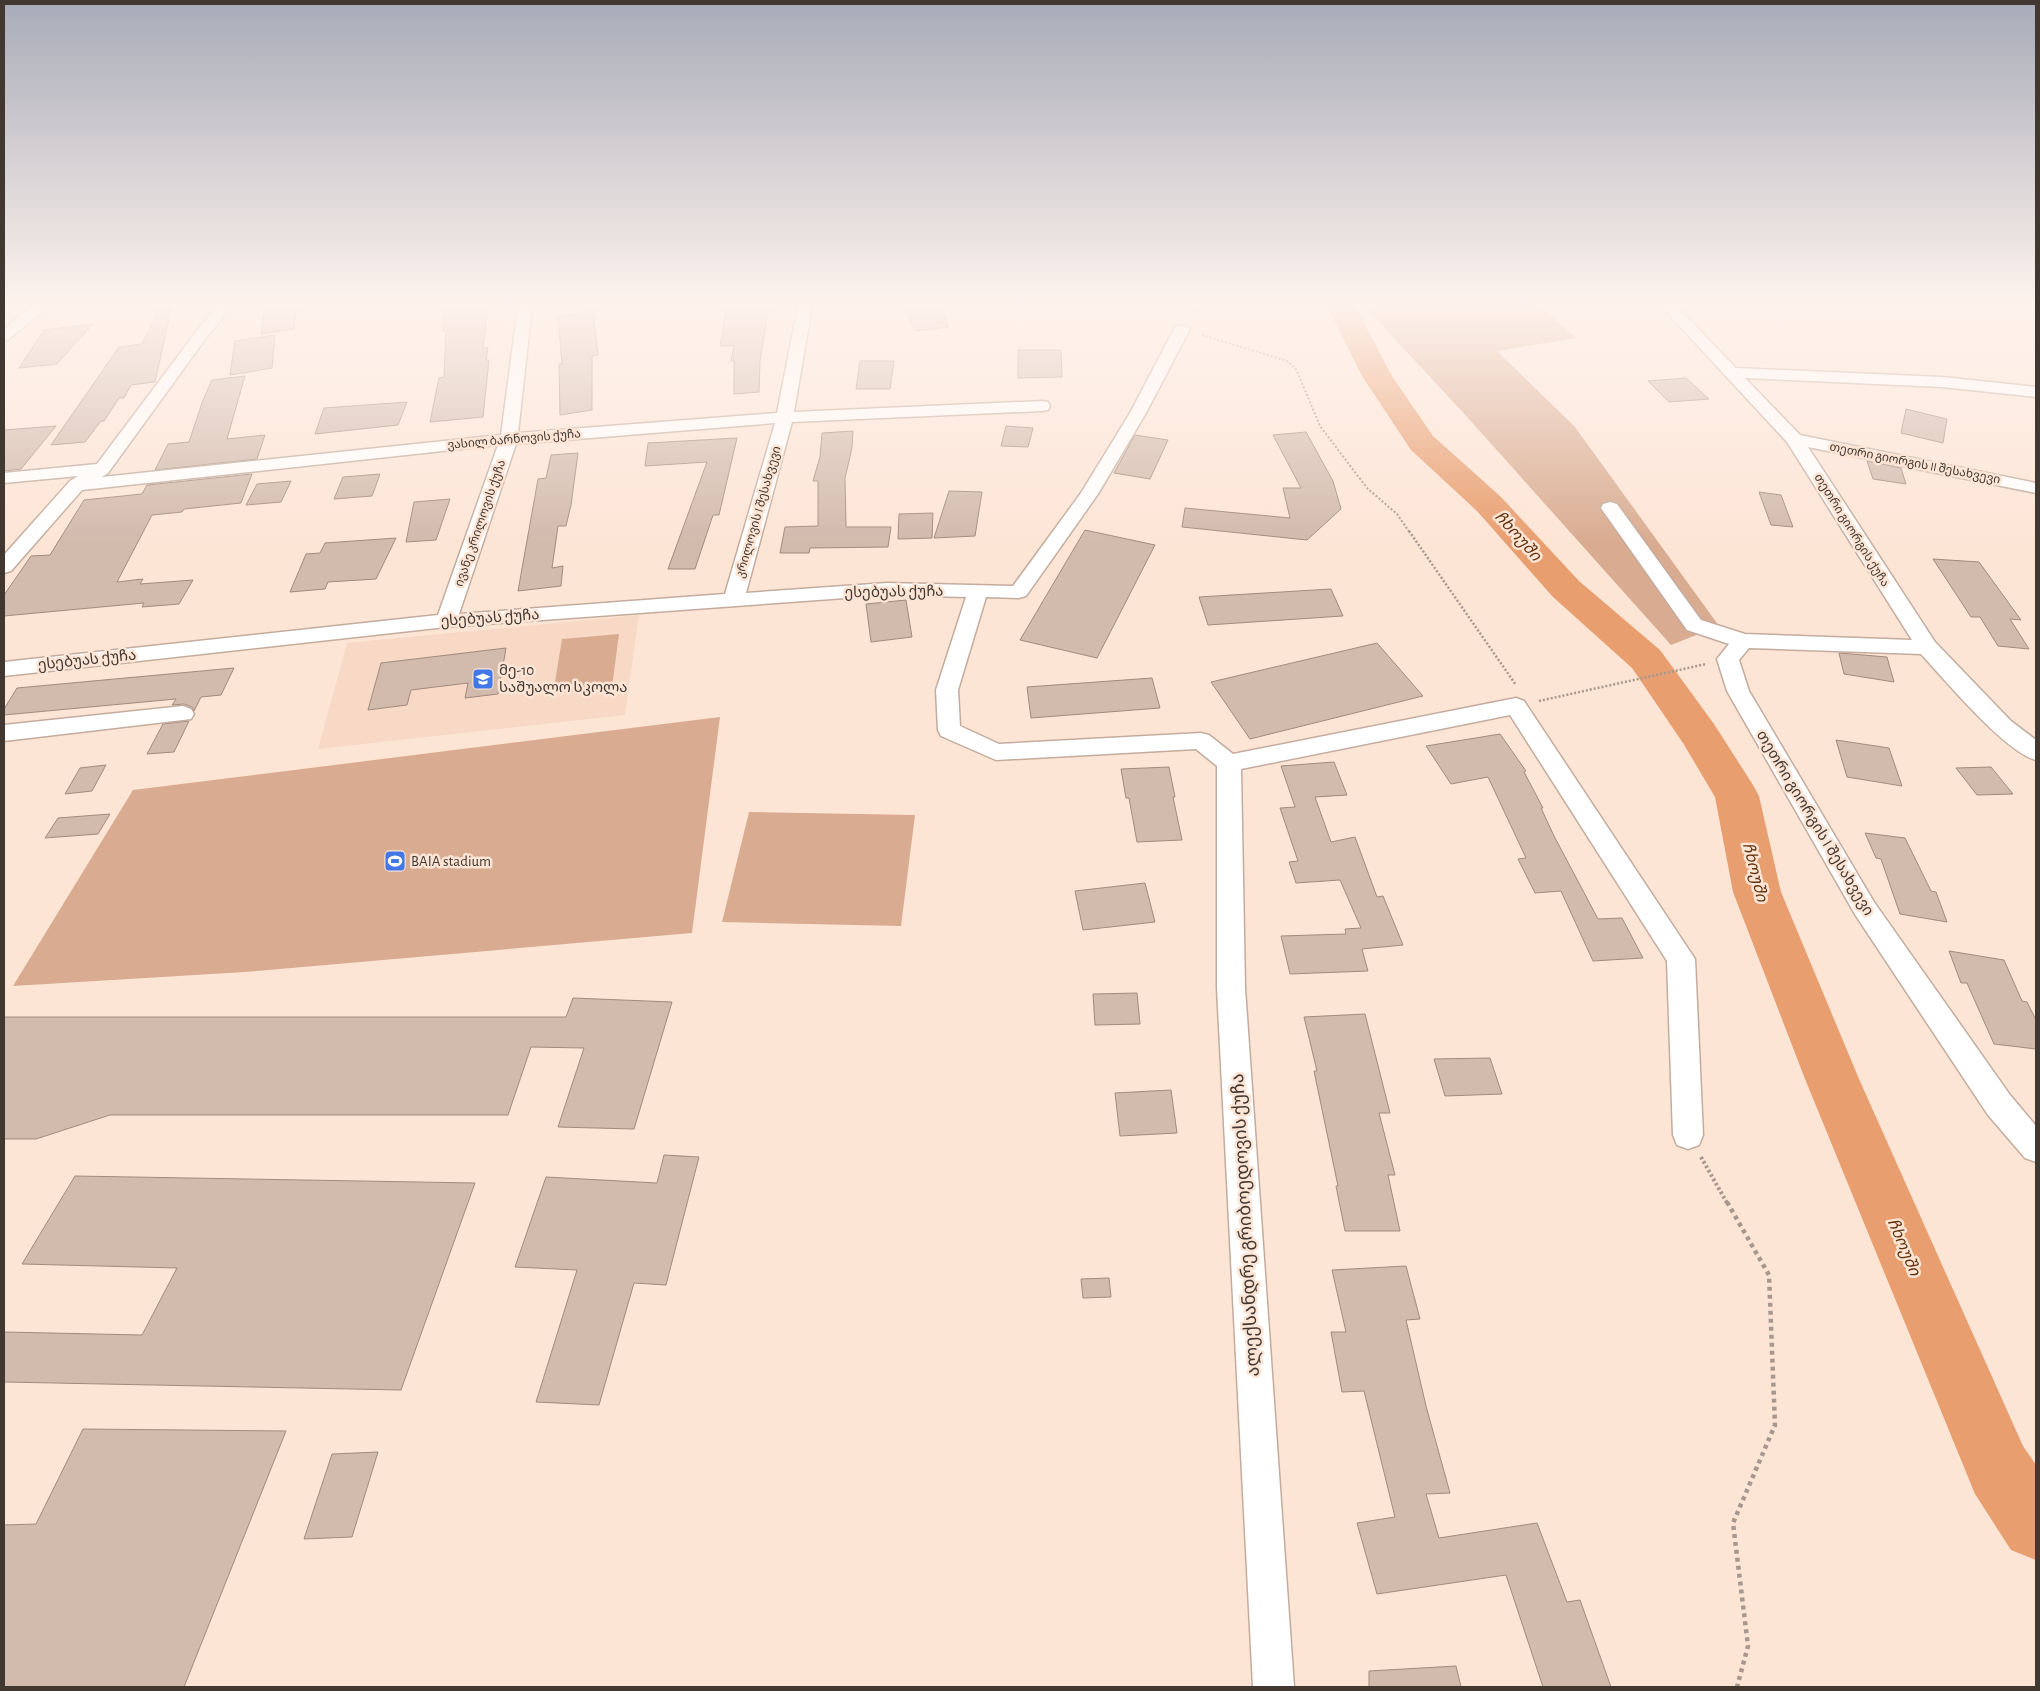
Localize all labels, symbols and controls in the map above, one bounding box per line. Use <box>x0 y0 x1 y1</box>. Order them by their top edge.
street label: ვასილ ბარნოვის ქუჩა <box>447 427 581 453</box>
street label: თეთრი გიორგის II შესახვევი <box>1828 441 2001 486</box>
street label: კრილოვის I შესახვევი <box>733 444 785 580</box>
street label: ივანე კრილოვის ქუჩა <box>453 458 509 589</box>
street label: თეთრი გიორგის ქუჩა <box>1811 471 1892 589</box>
water label: ჩხოუში <box>1491 508 1545 565</box>
street label: ესებუას ქუჩა <box>844 584 944 601</box>
street label: ესებუას ქუჩა <box>440 607 540 630</box>
street label: ესებუას ქუჩა <box>37 647 137 674</box>
place label: მე-10 საშუალო სკოლა <box>499 663 628 696</box>
school or university icon: მე-10 საშუალო სკოლა <box>471 667 495 691</box>
street label: თეთრი გიორგის I შესახვევი <box>1753 728 1876 919</box>
water label: ჩხოუში <box>1739 841 1770 904</box>
sports icon: BAIA stadium <box>383 849 407 873</box>
place label: BAIA stadium <box>411 854 491 869</box>
street label: ალექსანდრე გრიბოედოვის ქუჩა <box>1228 1073 1264 1377</box>
water label: ჩხოუში <box>1884 1216 1923 1279</box>

